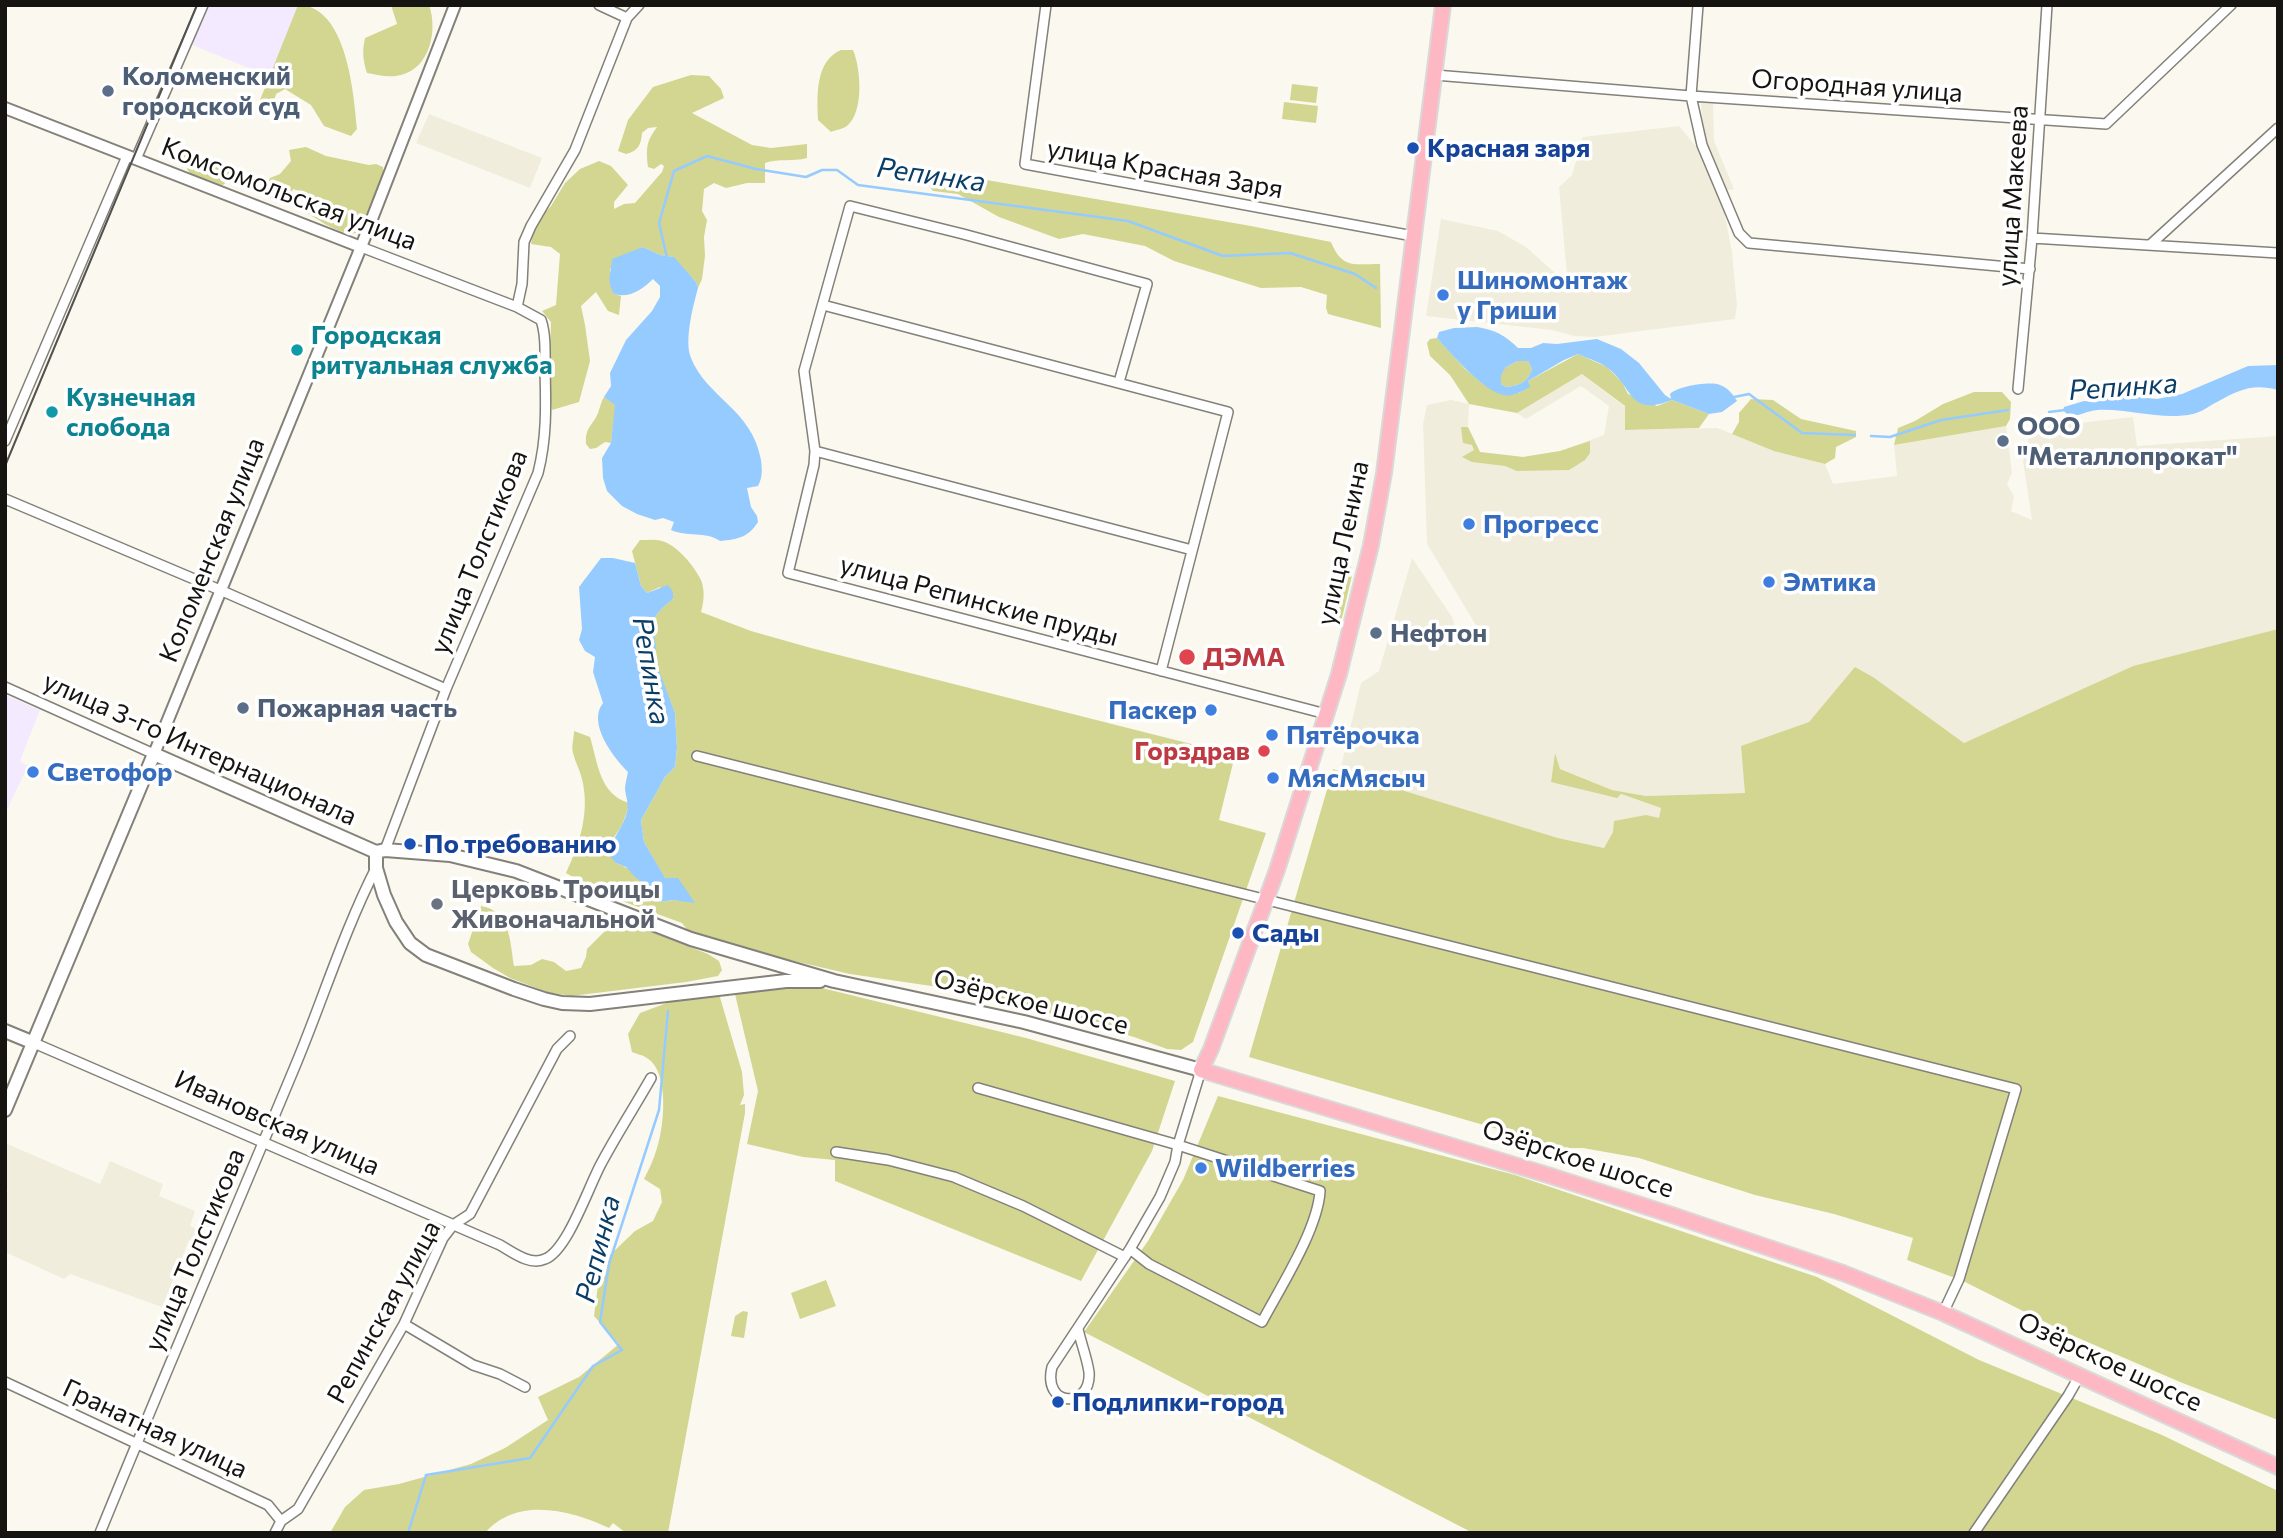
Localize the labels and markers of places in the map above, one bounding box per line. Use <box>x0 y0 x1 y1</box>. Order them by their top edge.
place label: Коломенский городской суд <box>122 60 300 122</box>
marker: Коломенский городской суд <box>100 83 116 99</box>
place label: Красная заря <box>1427 132 1590 164</box>
marker: Красная заря <box>1405 140 1421 156</box>
place label: Шиномонтаж у Гриши <box>1457 264 1628 326</box>
marker: Шиномонтаж у Гриши <box>1435 287 1451 303</box>
place label: Городская ритуальная служба <box>311 319 553 380</box>
marker: Городская ритуальная служба <box>289 342 305 358</box>
place label: Кузнечная слобода <box>66 381 196 442</box>
marker: Кузнечная слобода <box>44 404 60 420</box>
place label: ООО "Металлопрокат" <box>2017 410 2238 472</box>
marker: ООО "Металлопрокат" <box>1995 433 2011 449</box>
place label: Прогресс <box>1483 508 1599 540</box>
marker: Прогресс <box>1461 516 1477 532</box>
place label: Эмтика <box>1783 566 1876 598</box>
marker: Эмтика <box>1761 574 1777 590</box>
place label: Нефтон <box>1390 617 1487 649</box>
marker: Нефтон <box>1368 625 1384 641</box>
place label: ДЭМА <box>1203 641 1285 673</box>
marker: ДЭМА <box>1177 647 1197 667</box>
place label: Пожарная часть <box>257 692 457 724</box>
place label: Паскер <box>1108 694 1197 726</box>
marker: Пожарная часть <box>235 700 251 716</box>
marker: Паскер <box>1203 702 1219 718</box>
place label: Пятёрочка <box>1286 719 1419 751</box>
marker: Пятёрочка <box>1264 727 1280 743</box>
place label: Горздрав <box>1134 735 1250 767</box>
marker: Горздрав <box>1256 743 1272 759</box>
place label: Светофор <box>47 756 173 788</box>
place label: МясМясыч <box>1287 762 1426 794</box>
marker: Светофор <box>25 764 41 780</box>
marker: МясМясыч <box>1265 770 1281 786</box>
place label: По требованию <box>424 828 617 860</box>
marker: По требованию <box>402 836 418 852</box>
place label: Церковь Троицы Живоначальной <box>451 873 660 934</box>
marker: Церковь Троицы Живоначальной <box>429 896 445 912</box>
place label: Сады <box>1252 917 1320 949</box>
marker: Сады <box>1230 925 1246 941</box>
place label: Wildberries <box>1215 1152 1355 1184</box>
marker: Wildberries <box>1193 1160 1209 1176</box>
place label: Подлипки-город <box>1072 1386 1284 1418</box>
marker: Подлипки-город <box>1050 1394 1066 1410</box>

